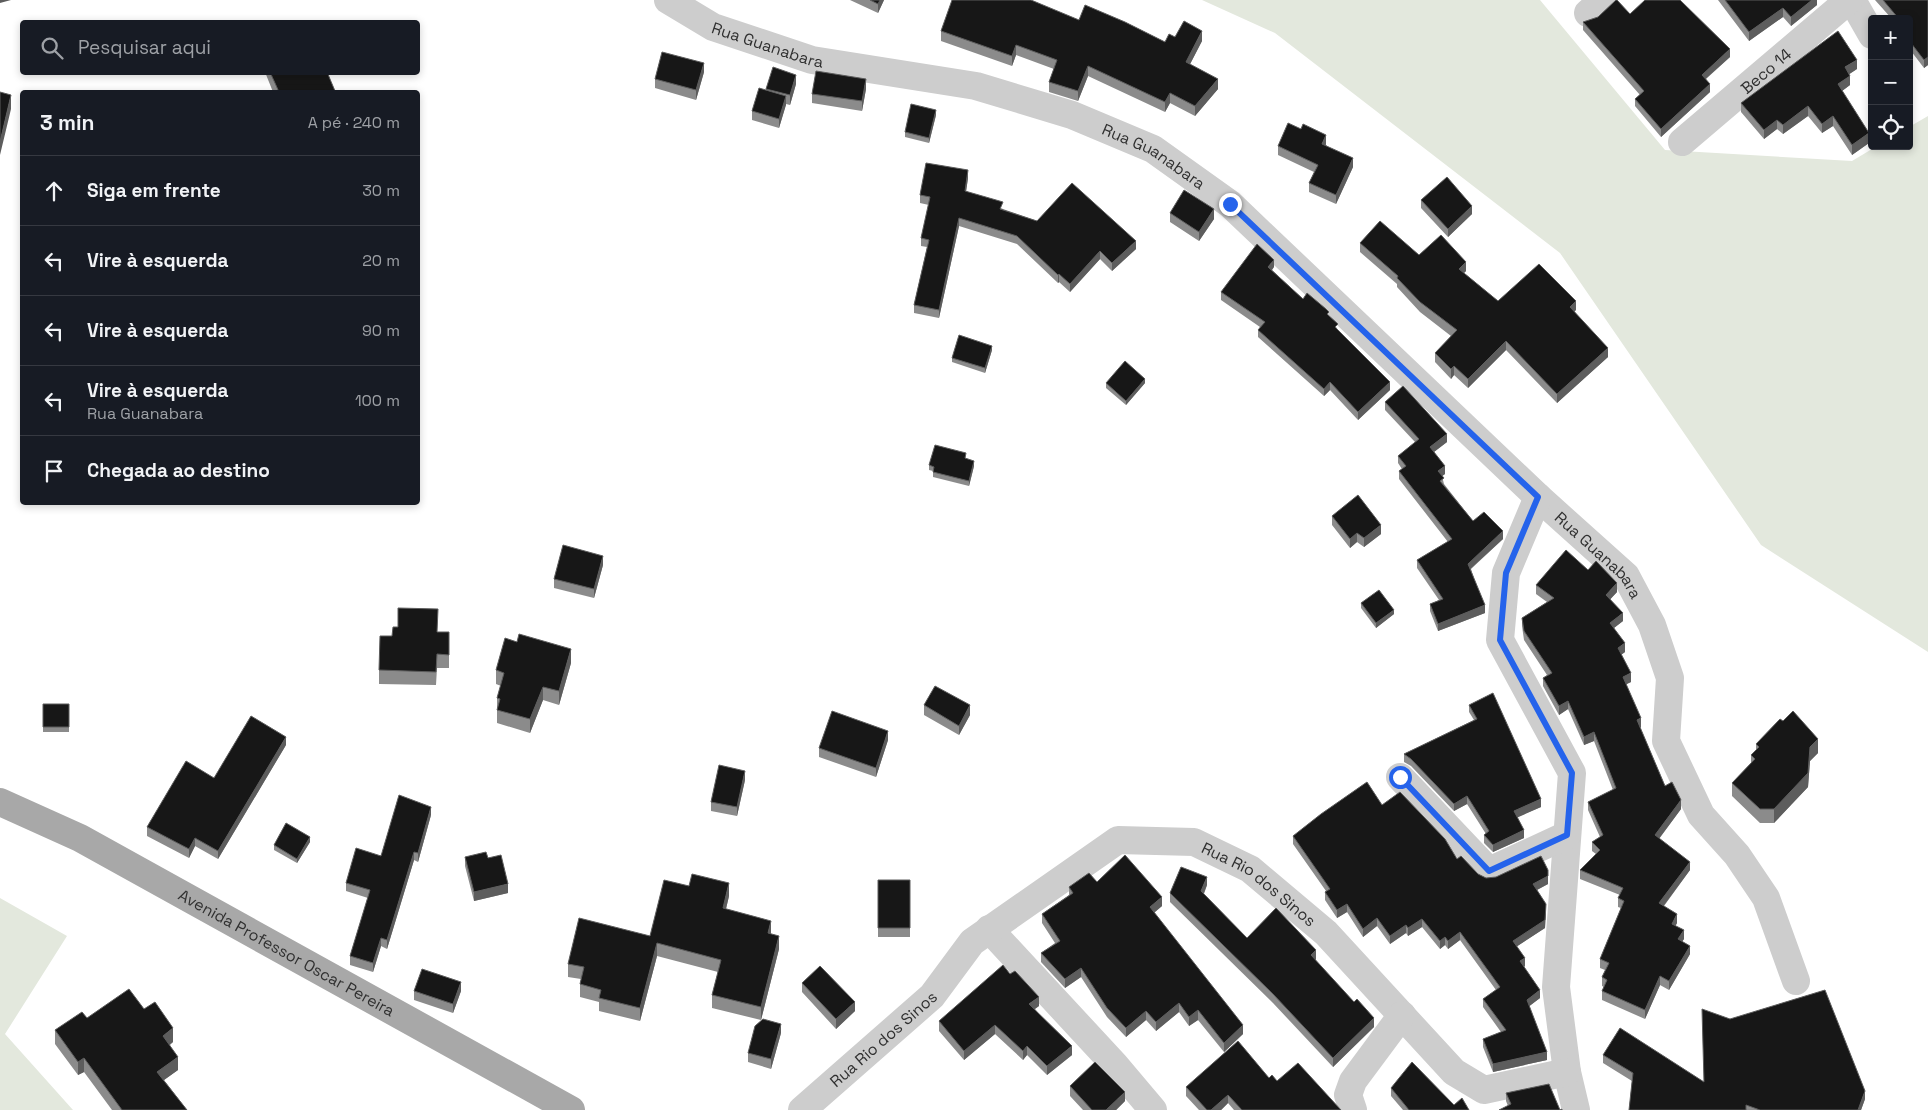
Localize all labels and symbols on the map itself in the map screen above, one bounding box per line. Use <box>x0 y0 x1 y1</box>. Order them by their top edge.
street label: Rua Guanabara <box>709 17 825 72</box>
street label: Beco 14 <box>1736 43 1796 98</box>
street label: Rua Guanabara <box>1099 118 1210 194</box>
route end <box>1219 193 1242 216</box>
street label: Rua Guanabara <box>1550 507 1647 602</box>
route start <box>1389 766 1412 789</box>
street label: Rua Rio dos Sinos <box>1198 837 1321 931</box>
street label: Avenida Professor Oscar Pereira <box>175 884 399 1021</box>
street label: Rua Rio dos Sinos <box>825 986 941 1091</box>

